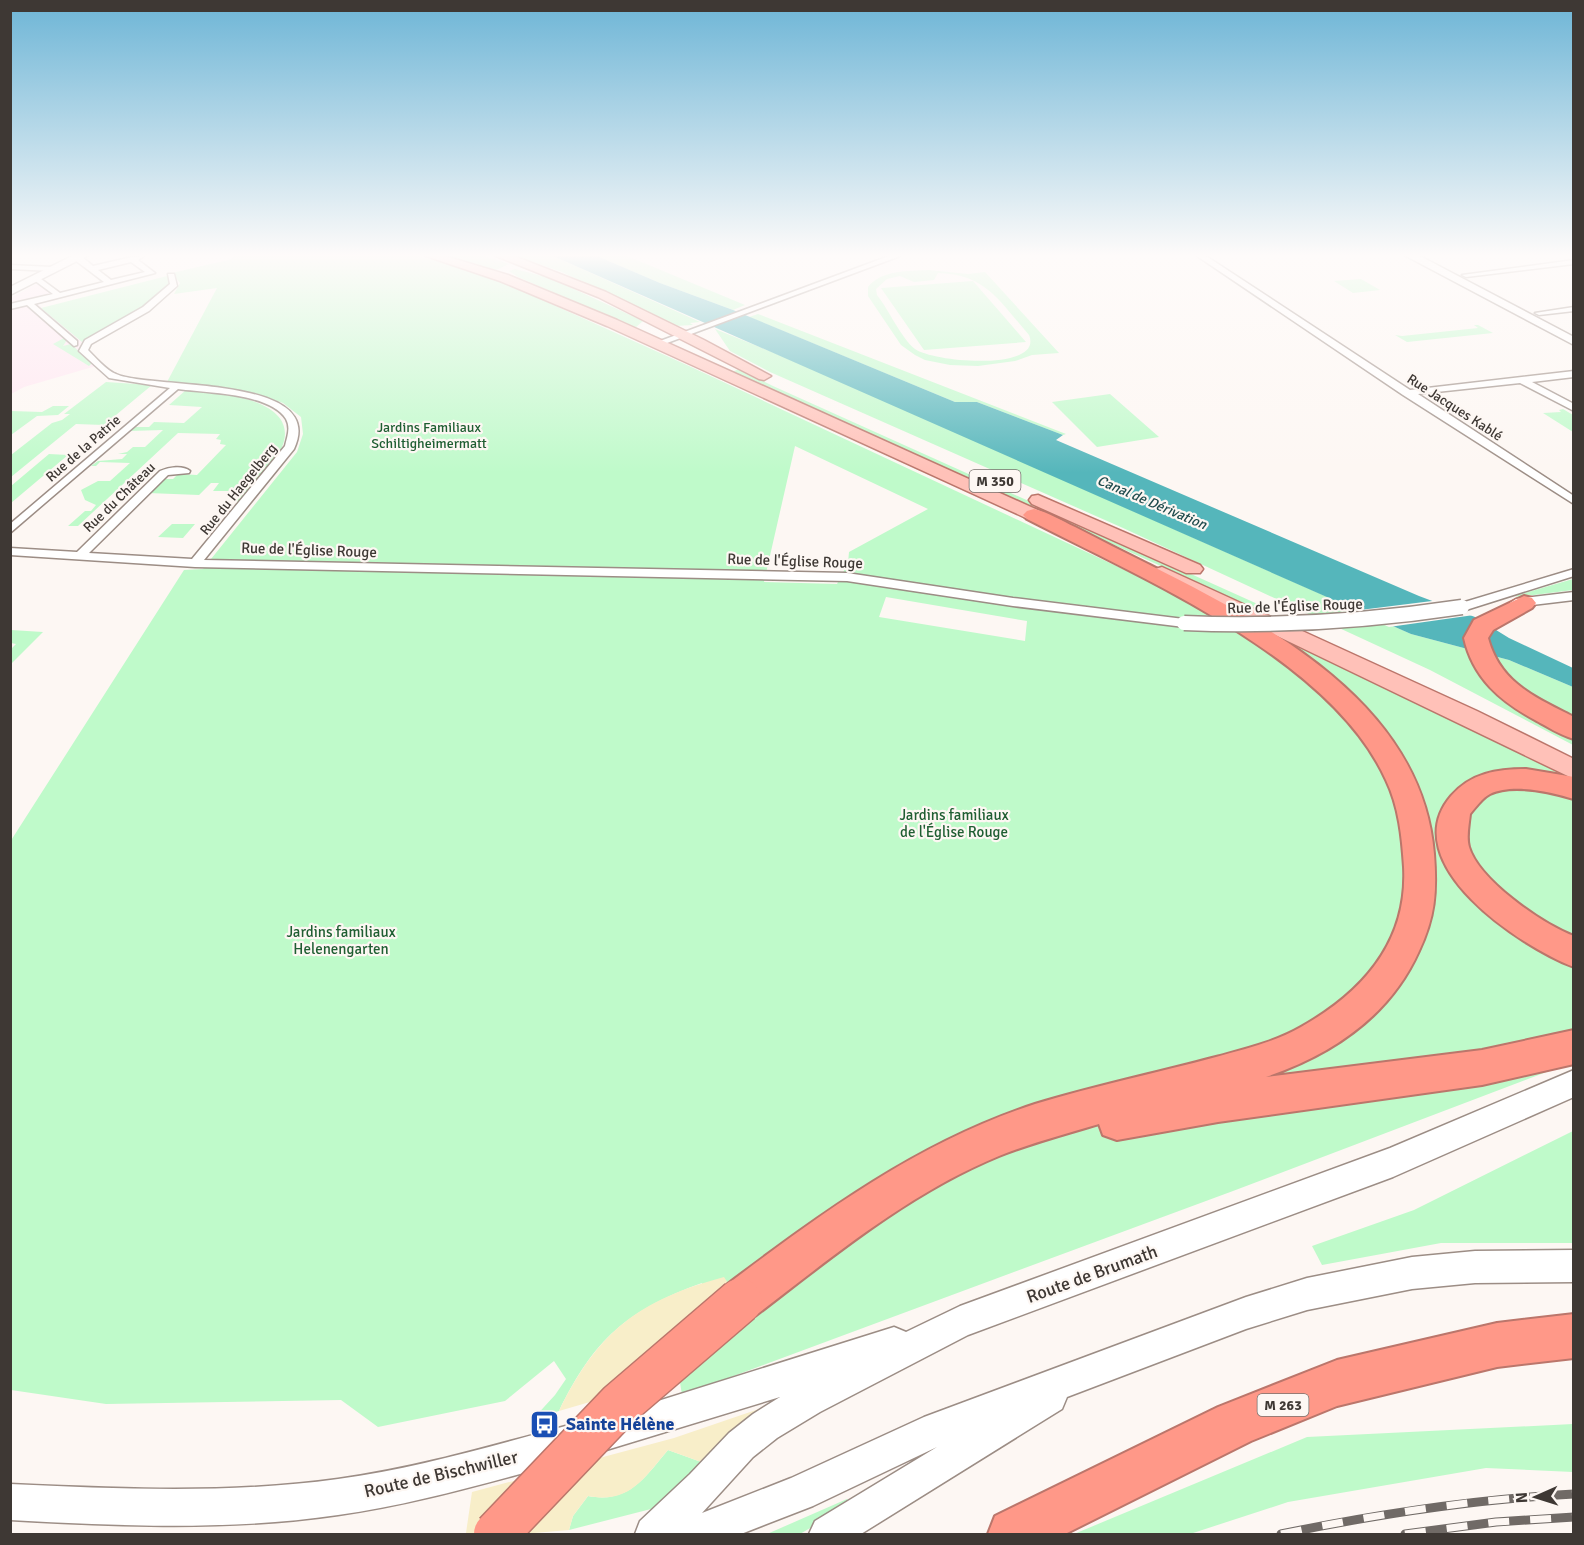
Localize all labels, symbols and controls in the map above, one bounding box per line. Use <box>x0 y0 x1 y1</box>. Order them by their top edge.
street label: Rue Jacques Kablé <box>1404 370 1506 445</box>
street label: Rue de la Patrie <box>43 411 124 485</box>
park label: Jardins Familiaux Schiltigheimermatt <box>371 419 487 452</box>
street label: Rue du Haegelberg <box>196 440 280 538</box>
street label: Rue du Château <box>80 459 159 536</box>
road number: M 350 <box>970 470 1020 492</box>
water label: Canal de Dérivation <box>1095 472 1209 533</box>
street label: Rue de l'Église Rouge <box>241 538 377 561</box>
street label: Rue de l'Église Rouge <box>727 549 863 572</box>
street label: Rue de l'Église Rouge <box>1227 594 1363 617</box>
park label: Jardins familiaux de l'Église Rouge <box>899 806 1009 841</box>
park label: Jardins familiaux Helenengarten <box>286 923 396 958</box>
street label: Route de Brumath <box>1023 1240 1161 1308</box>
road number: M 263 <box>1258 1394 1308 1416</box>
bus stop icon: Sainte Hélène <box>529 1408 561 1440</box>
place label: Sainte Hélène <box>566 1413 675 1435</box>
street label: Route de Bischwiller <box>362 1446 520 1502</box>
north arrow <box>1506 1467 1566 1527</box>
text: N <box>1512 1492 1532 1504</box>

